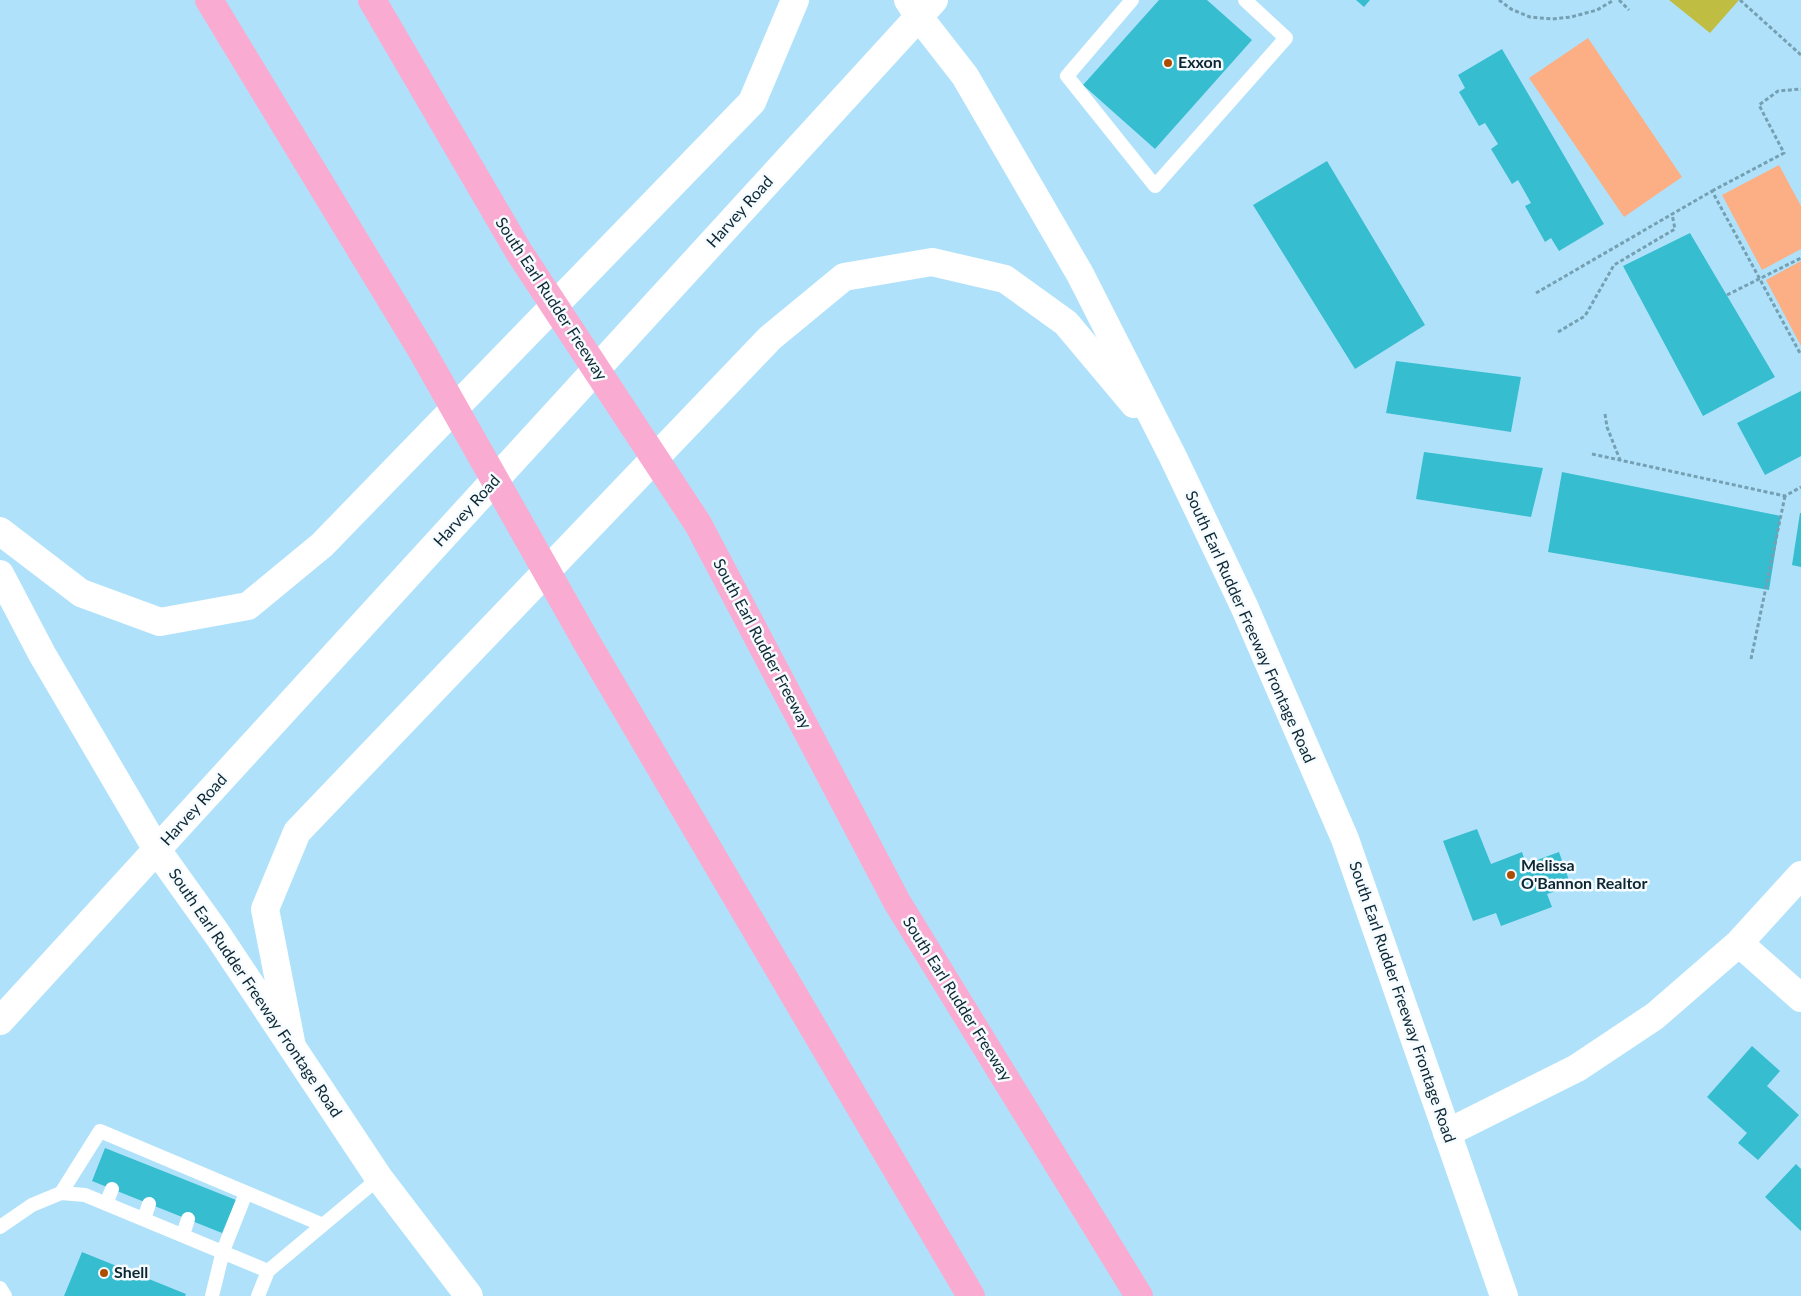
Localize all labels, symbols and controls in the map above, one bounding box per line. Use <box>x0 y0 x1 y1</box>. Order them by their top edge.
place label: Exxon <box>1178 53 1222 73</box>
marker: Exxon <box>1162 57 1174 69</box>
street label: Harvey Road <box>703 172 777 252</box>
street label: South Earl Rudder Freeway <box>491 214 611 384</box>
street label: Harvey Road <box>430 471 504 551</box>
street label: South Earl Rudder Freeway Frontage Road <box>1181 488 1319 766</box>
street label: South Earl Rudder Freeway <box>709 556 815 732</box>
street label: Harvey Road <box>157 770 231 850</box>
place label: Melissa O'Bannon Realtor <box>1521 856 1647 894</box>
street label: South Earl Rudder Freeway Frontage Road <box>1345 859 1459 1145</box>
street label: South Earl Rudder Freeway Frontage Road <box>164 865 346 1121</box>
marker: Melissa O'Bannon Realtor <box>1505 869 1517 881</box>
street label: South Earl Rudder Freeway <box>898 913 1016 1085</box>
place label: Shell <box>114 1263 148 1283</box>
marker: Shell <box>98 1267 110 1279</box>

